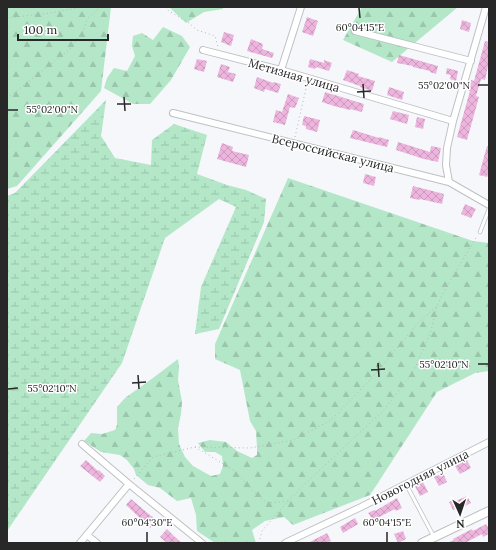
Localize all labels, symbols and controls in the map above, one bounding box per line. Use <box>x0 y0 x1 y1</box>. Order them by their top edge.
scale bar <box>18 16 108 42</box>
text: 60°04'15"E <box>336 21 384 34</box>
text: 100 m <box>24 22 57 37</box>
street label: Метизная улица <box>247 55 341 95</box>
text: 55°02'00"N <box>418 79 470 92</box>
text: 55°02'00"N <box>26 103 78 116</box>
street label: Всероссийская улица <box>270 131 396 175</box>
text: 55°02'10"N <box>419 358 469 371</box>
text: 55°02'10"N <box>27 382 77 395</box>
street label: Новогодняя улица <box>369 446 471 508</box>
north arrow <box>440 494 480 534</box>
text: 60°04'30"E <box>121 516 173 529</box>
text: 60°04'15"E <box>363 516 411 529</box>
text: N <box>455 517 465 531</box>

